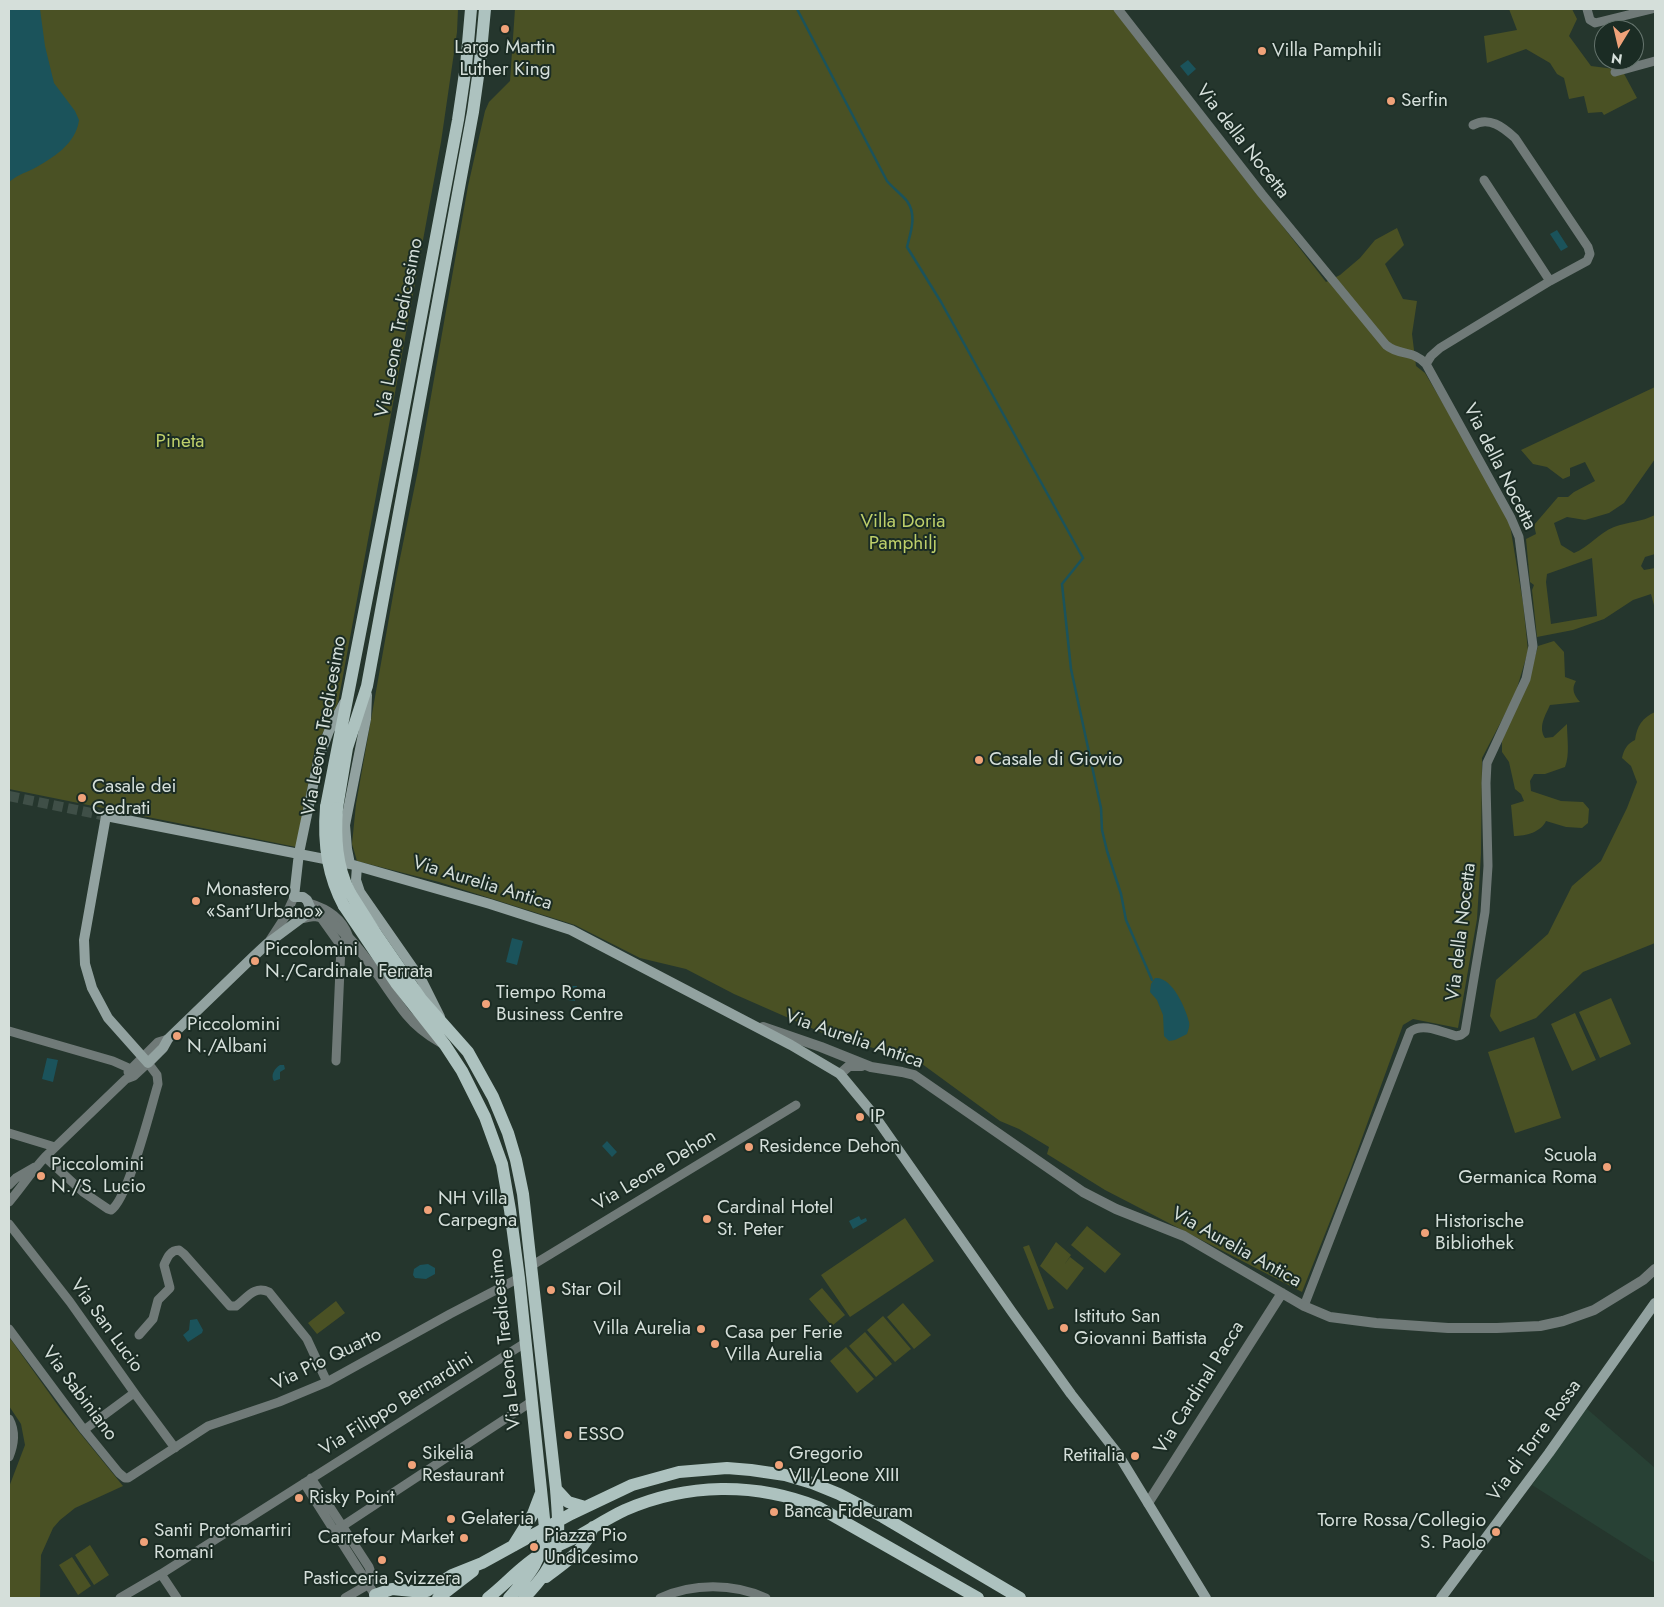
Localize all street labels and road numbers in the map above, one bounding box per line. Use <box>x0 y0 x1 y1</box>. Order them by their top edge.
street label: Via della Nocetta <box>1190 80 1294 204</box>
street label: Via Leone Tredicesimo <box>371 236 429 420</box>
street label: Via della Nocetta <box>1457 400 1541 534</box>
street label: Via Leone Tredicesimo <box>298 634 352 818</box>
street label: Via Aurelia Antica <box>409 852 555 916</box>
street label: Via della Nocetta <box>1442 862 1482 1002</box>
street label: Via Aurelia Antica <box>782 1006 926 1074</box>
street label: Via Leone Dehon <box>589 1125 721 1217</box>
street label: Via Aurelia Antica <box>1167 1203 1305 1293</box>
street label: Via Leone Tredicesimo <box>485 1247 527 1431</box>
street label: Via San Lucio <box>64 1275 148 1377</box>
street label: Via Cardinal Pacca <box>1150 1317 1250 1459</box>
street label: Via Pio Quarto <box>268 1324 386 1396</box>
street label: Via Sabiniano <box>36 1342 122 1446</box>
street label: Via Filippo Bernardini <box>316 1348 478 1462</box>
street label: Via di Torre Rossa <box>1483 1376 1587 1506</box>

